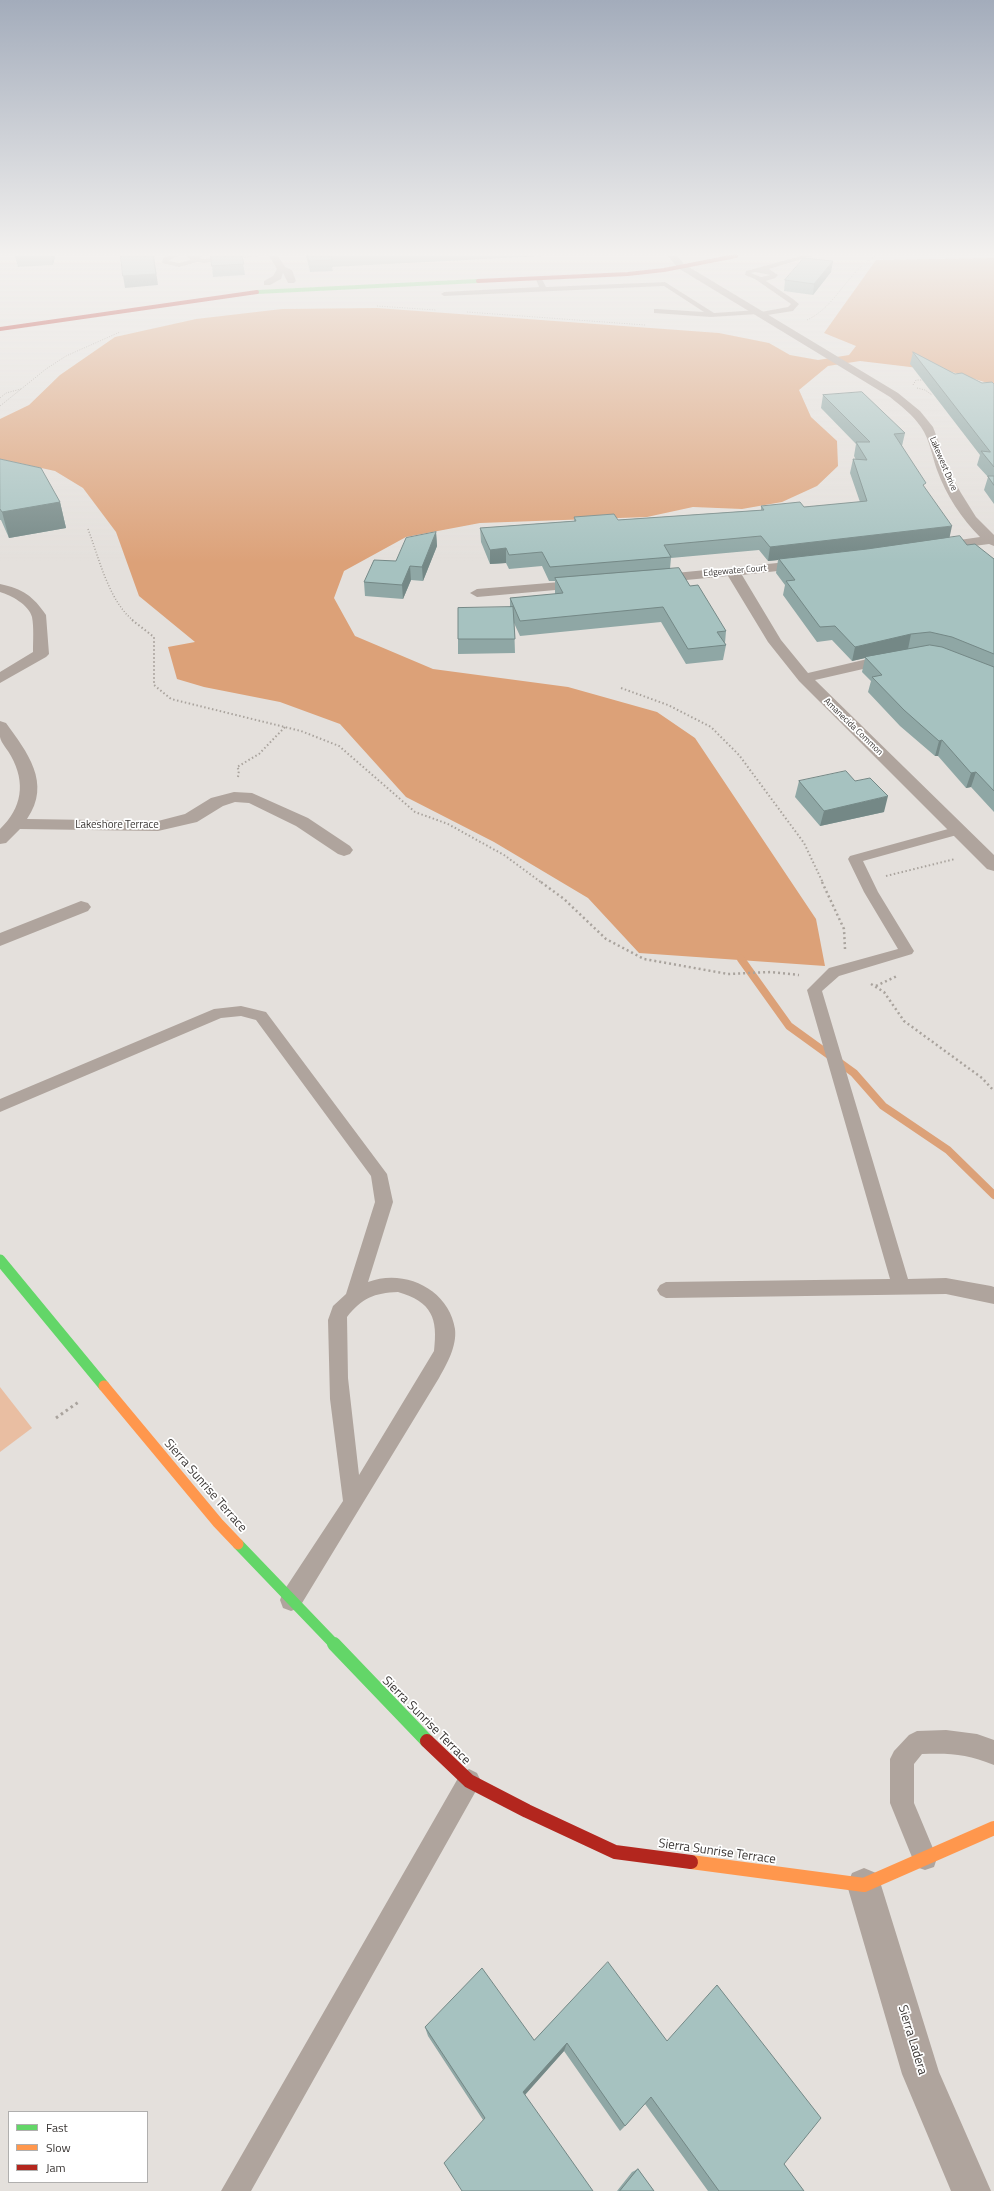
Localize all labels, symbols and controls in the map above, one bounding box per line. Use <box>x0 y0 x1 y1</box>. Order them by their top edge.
street label: Lakewest Drive <box>927 435 959 493</box>
street label: Edgewater Court <box>703 563 767 579</box>
street label: Amanecida Common <box>821 696 885 758</box>
street label: Lakeshore Terrace <box>75 818 159 832</box>
street label: Sierra Sunrise Terrace <box>160 1436 250 1536</box>
street label: Sierra Sunrise Terrace <box>379 1674 473 1768</box>
street label: Sierra Sunrise Terrace <box>657 1836 777 1868</box>
street label: Sierra Ladera <box>894 2003 930 2077</box>
legend <box>8 2111 148 2183</box>
text: Fast <box>46 2118 68 2137</box>
text: Slow <box>46 2138 71 2157</box>
text: Jam <box>46 2158 66 2177</box>

